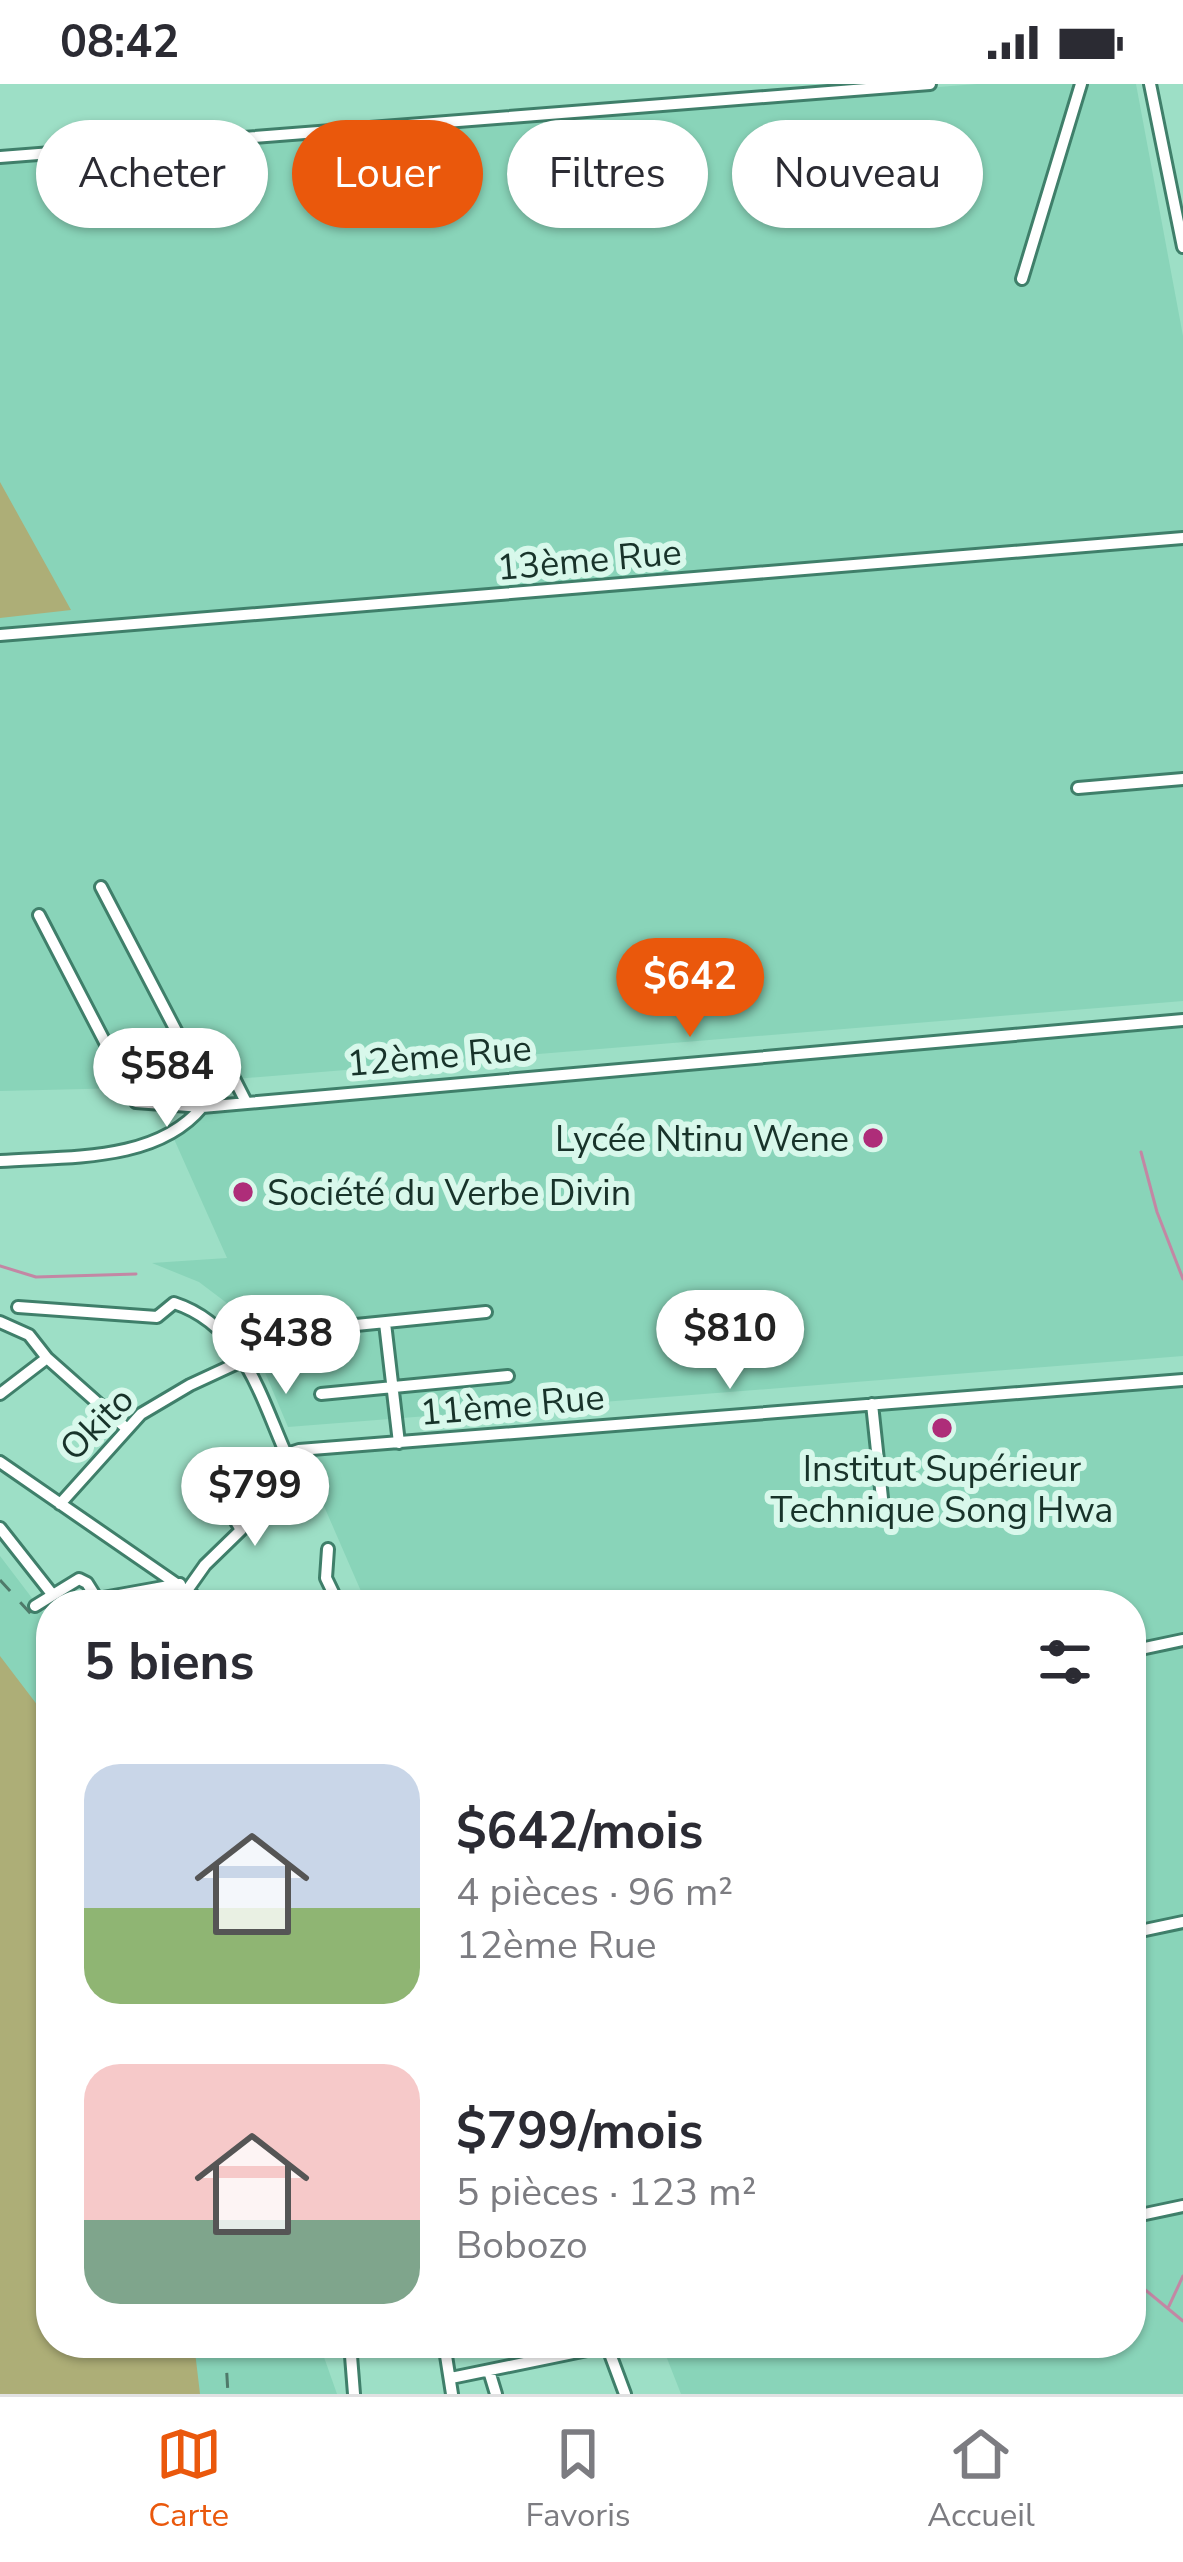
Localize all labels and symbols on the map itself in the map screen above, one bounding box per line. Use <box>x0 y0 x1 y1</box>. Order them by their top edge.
street label: 13ème Rue <box>495 528 683 593</box>
pin: $642 <box>619 938 761 1040</box>
street label: 12ème Rue <box>345 1024 533 1089</box>
pin: $584 <box>96 1028 238 1130</box>
place label: Lycée Ntinu Wene <box>555 1115 849 1164</box>
marker: Lycée Ntinu Wene <box>860 1125 886 1151</box>
place label: Société du Verbe Divin <box>267 1169 631 1218</box>
marker: Société du Verbe Divin <box>230 1179 256 1205</box>
pin: $810 <box>659 1290 801 1392</box>
pin: $438 <box>215 1295 357 1397</box>
street label: 11ème Rue <box>418 1373 606 1438</box>
street label: Okito <box>49 1376 145 1472</box>
marker: Institut Supérieur Technique Song Hwa <box>929 1415 955 1441</box>
place label: Institut Supérieur Technique Song Hwa <box>771 1445 1113 1535</box>
pin: $799 <box>184 1447 326 1549</box>

